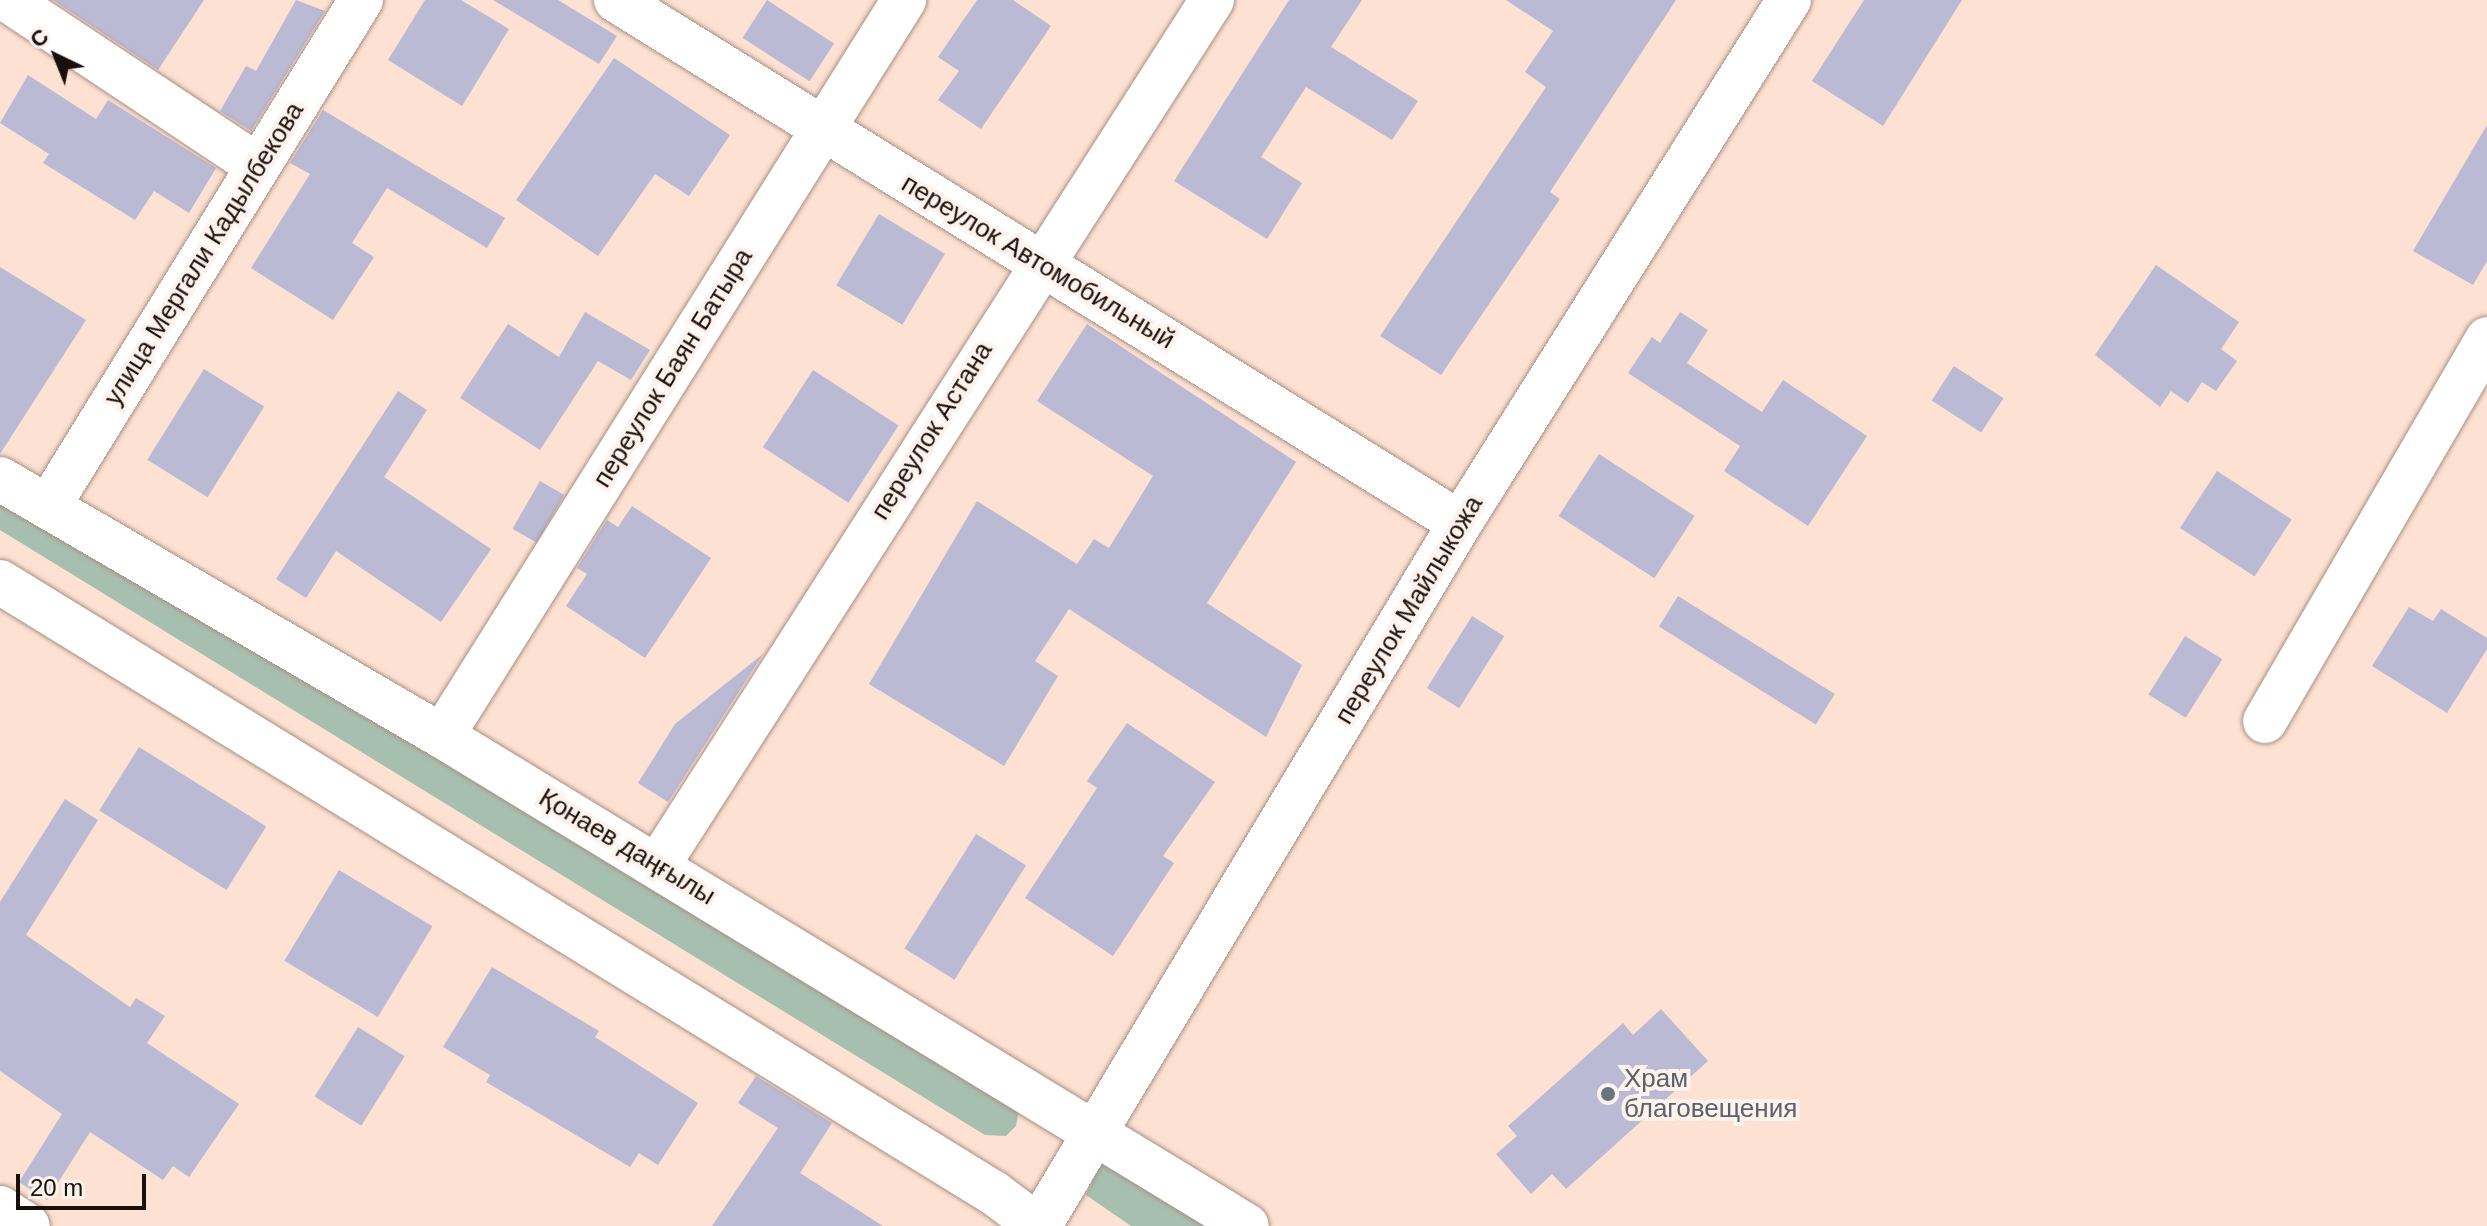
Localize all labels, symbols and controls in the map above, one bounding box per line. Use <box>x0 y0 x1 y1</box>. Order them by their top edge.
north arrow <box>16 16 96 96</box>
text: С <box>25 24 54 53</box>
street label: улица Мергали Кадылбекова <box>98 97 310 411</box>
street label: переулок Автомобильный <box>896 168 1180 356</box>
street label: переулок Баян Батыра <box>587 243 759 493</box>
street label: переулок Астана <box>865 337 999 525</box>
street label: переулок Майлыкожа <box>1329 490 1489 730</box>
street label: Қонаев даңғылы <box>533 782 721 912</box>
place label: Храм благовещения <box>1624 1063 1797 1124</box>
marker: Храм благовещения <box>1599 1085 1617 1103</box>
scale bar <box>20 1158 150 1208</box>
text: 20 m <box>30 1174 83 1201</box>

